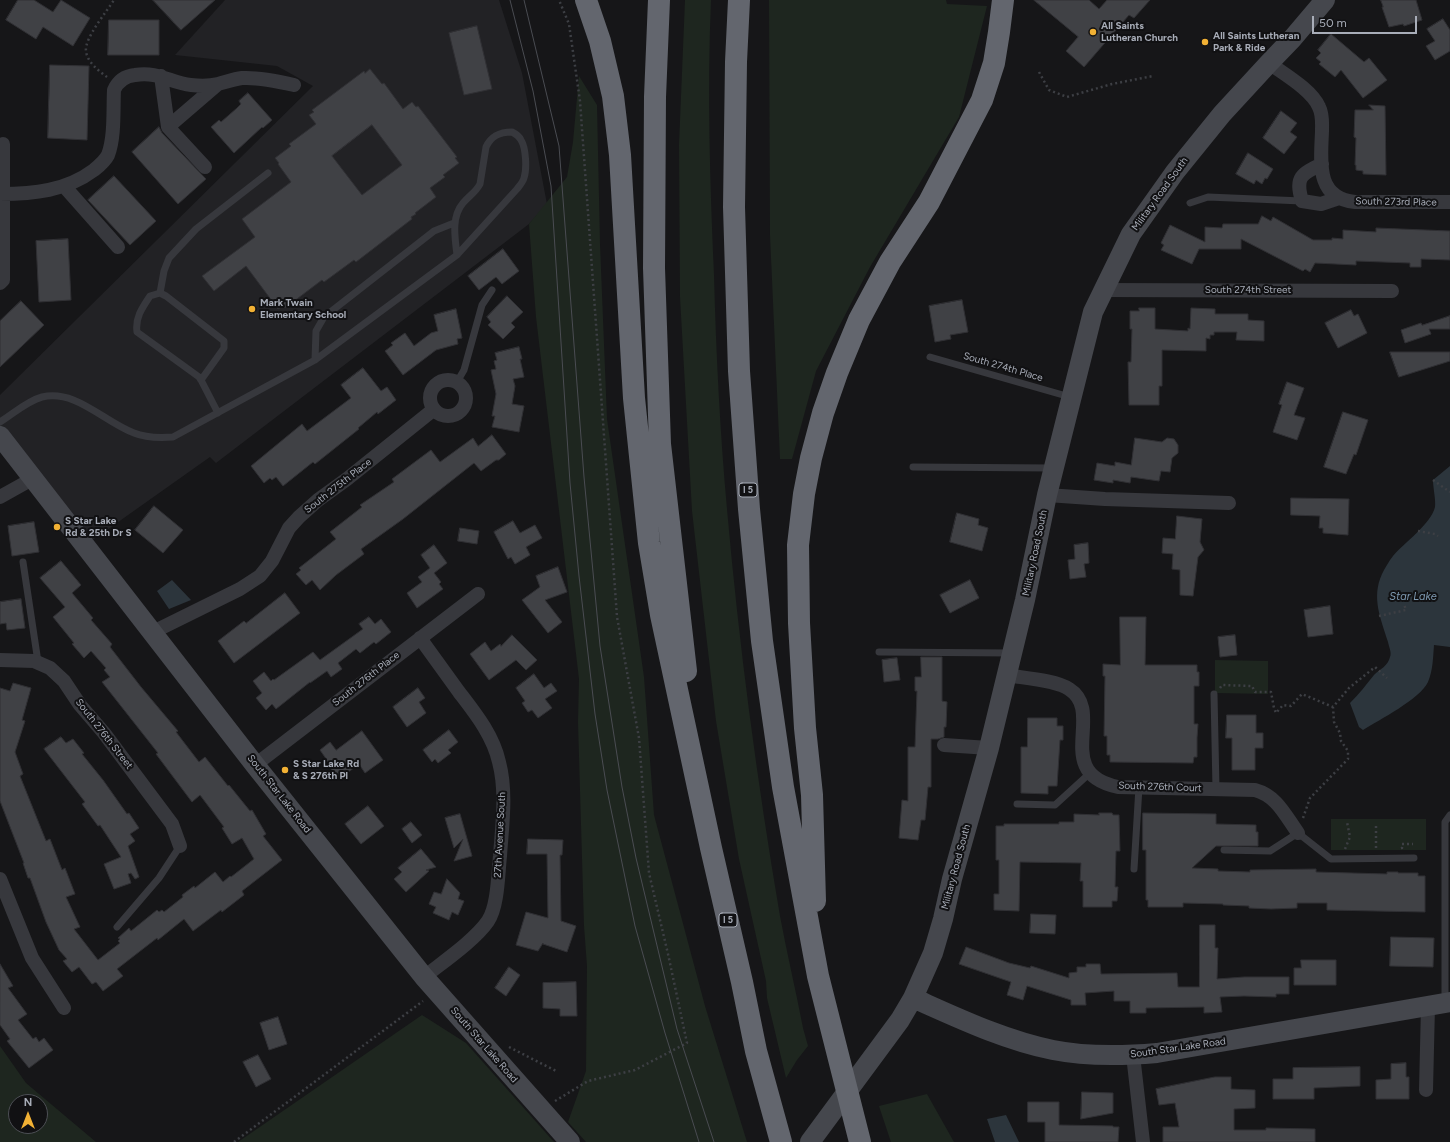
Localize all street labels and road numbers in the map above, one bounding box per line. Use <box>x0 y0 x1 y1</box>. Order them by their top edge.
street label: Military Road South <box>1129 155 1191 233</box>
street label: South 273rd Place <box>1355 195 1437 209</box>
street label: South 274th Street <box>1205 284 1291 296</box>
street label: South 274th Place <box>962 350 1044 384</box>
street label: South 275th Place <box>302 456 374 516</box>
road number: I 5 <box>739 483 757 497</box>
street label: Military Road South <box>1020 509 1050 597</box>
street label: South 276th Place <box>330 649 402 709</box>
street label: South 276th Street <box>73 697 135 771</box>
street label: South Star Lake Road <box>245 752 313 836</box>
street label: South 276th Court <box>1118 780 1202 794</box>
street label: 27th Avenue South <box>492 792 508 878</box>
street label: Military Road South <box>939 823 973 911</box>
road number: I 5 <box>719 913 737 927</box>
street label: South Star Lake Road <box>448 1005 520 1085</box>
street label: South Star Lake Road <box>1130 1035 1226 1061</box>

